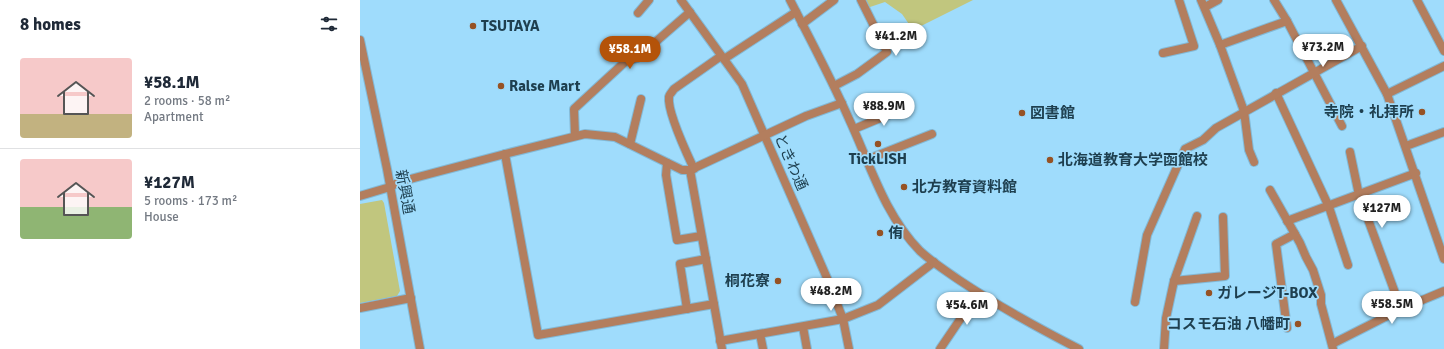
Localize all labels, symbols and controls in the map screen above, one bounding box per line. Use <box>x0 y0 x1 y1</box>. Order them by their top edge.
icon: filters <box>318 13 340 35</box>
text: 8 homes <box>20 14 81 35</box>
place label: TSUTAYA <box>481 17 540 35</box>
marker: TSUTAYA <box>468 21 478 31</box>
pin: ¥41.2M <box>863 23 929 57</box>
text: ¥41.2M <box>875 28 917 44</box>
pin: ¥73.2M <box>1290 34 1356 68</box>
pin: ¥58.1M <box>597 36 663 70</box>
text: ¥73.2M <box>1302 39 1344 55</box>
text: ¥58.1M <box>609 41 651 57</box>
text: ¥58.1M <box>144 72 200 93</box>
icon: home <box>52 74 100 122</box>
place label: Ralse Mart <box>509 77 581 95</box>
marker: Ralse Mart <box>496 81 506 91</box>
text: 2 rooms · 58 m² <box>144 93 230 109</box>
pin: ¥88.9M <box>851 93 917 127</box>
text: ¥88.9M <box>863 98 905 114</box>
place label: 寺院・礼拝所 <box>1324 103 1414 121</box>
place label: 図書館 <box>1030 104 1075 122</box>
marker: 寺院・礼拝所 <box>1417 107 1427 117</box>
marker: 図書館 <box>1017 108 1027 118</box>
text: Apartment <box>144 109 204 125</box>
street label: ときわ通 <box>771 131 811 193</box>
marker: TickLISH <box>873 139 883 149</box>
place label: TickLISH <box>849 150 907 168</box>
place label: 北海道教育大学函館校 <box>1058 151 1208 169</box>
marker: 北海道教育大学函館校 <box>1045 155 1055 165</box>
street label: 新興通 <box>392 168 418 216</box>
text: ¥127M <box>144 172 195 193</box>
icon: home <box>52 175 100 223</box>
place label: 北方教育資料館 <box>912 178 1017 196</box>
marker: 北方教育資料館 <box>899 182 909 192</box>
text: 5 rooms · 173 m² <box>144 193 237 209</box>
pin: ¥127M <box>1354 195 1410 229</box>
text: ¥127M <box>1363 200 1401 216</box>
text: House <box>144 209 179 225</box>
place label: 侑 <box>888 224 903 242</box>
marker: 侑 <box>875 228 885 238</box>
place label: 桐花寮 <box>725 272 770 290</box>
marker: 桐花寮 <box>773 276 783 286</box>
pin: ¥48.2M <box>798 278 864 312</box>
text: ¥48.2M <box>810 283 852 299</box>
place label: ガレージT-BOX <box>1217 284 1318 302</box>
marker: ガレージT-BOX <box>1204 288 1214 298</box>
pin: ¥58.5M <box>1359 291 1425 325</box>
pin: ¥54.6M <box>934 292 1000 326</box>
text: ¥58.5M <box>1371 296 1413 312</box>
text: ¥54.6M <box>946 297 988 313</box>
place label: コスモ石油 八幡町 <box>1167 315 1290 333</box>
marker: コスモ石油 八幡町 <box>1293 319 1303 329</box>

